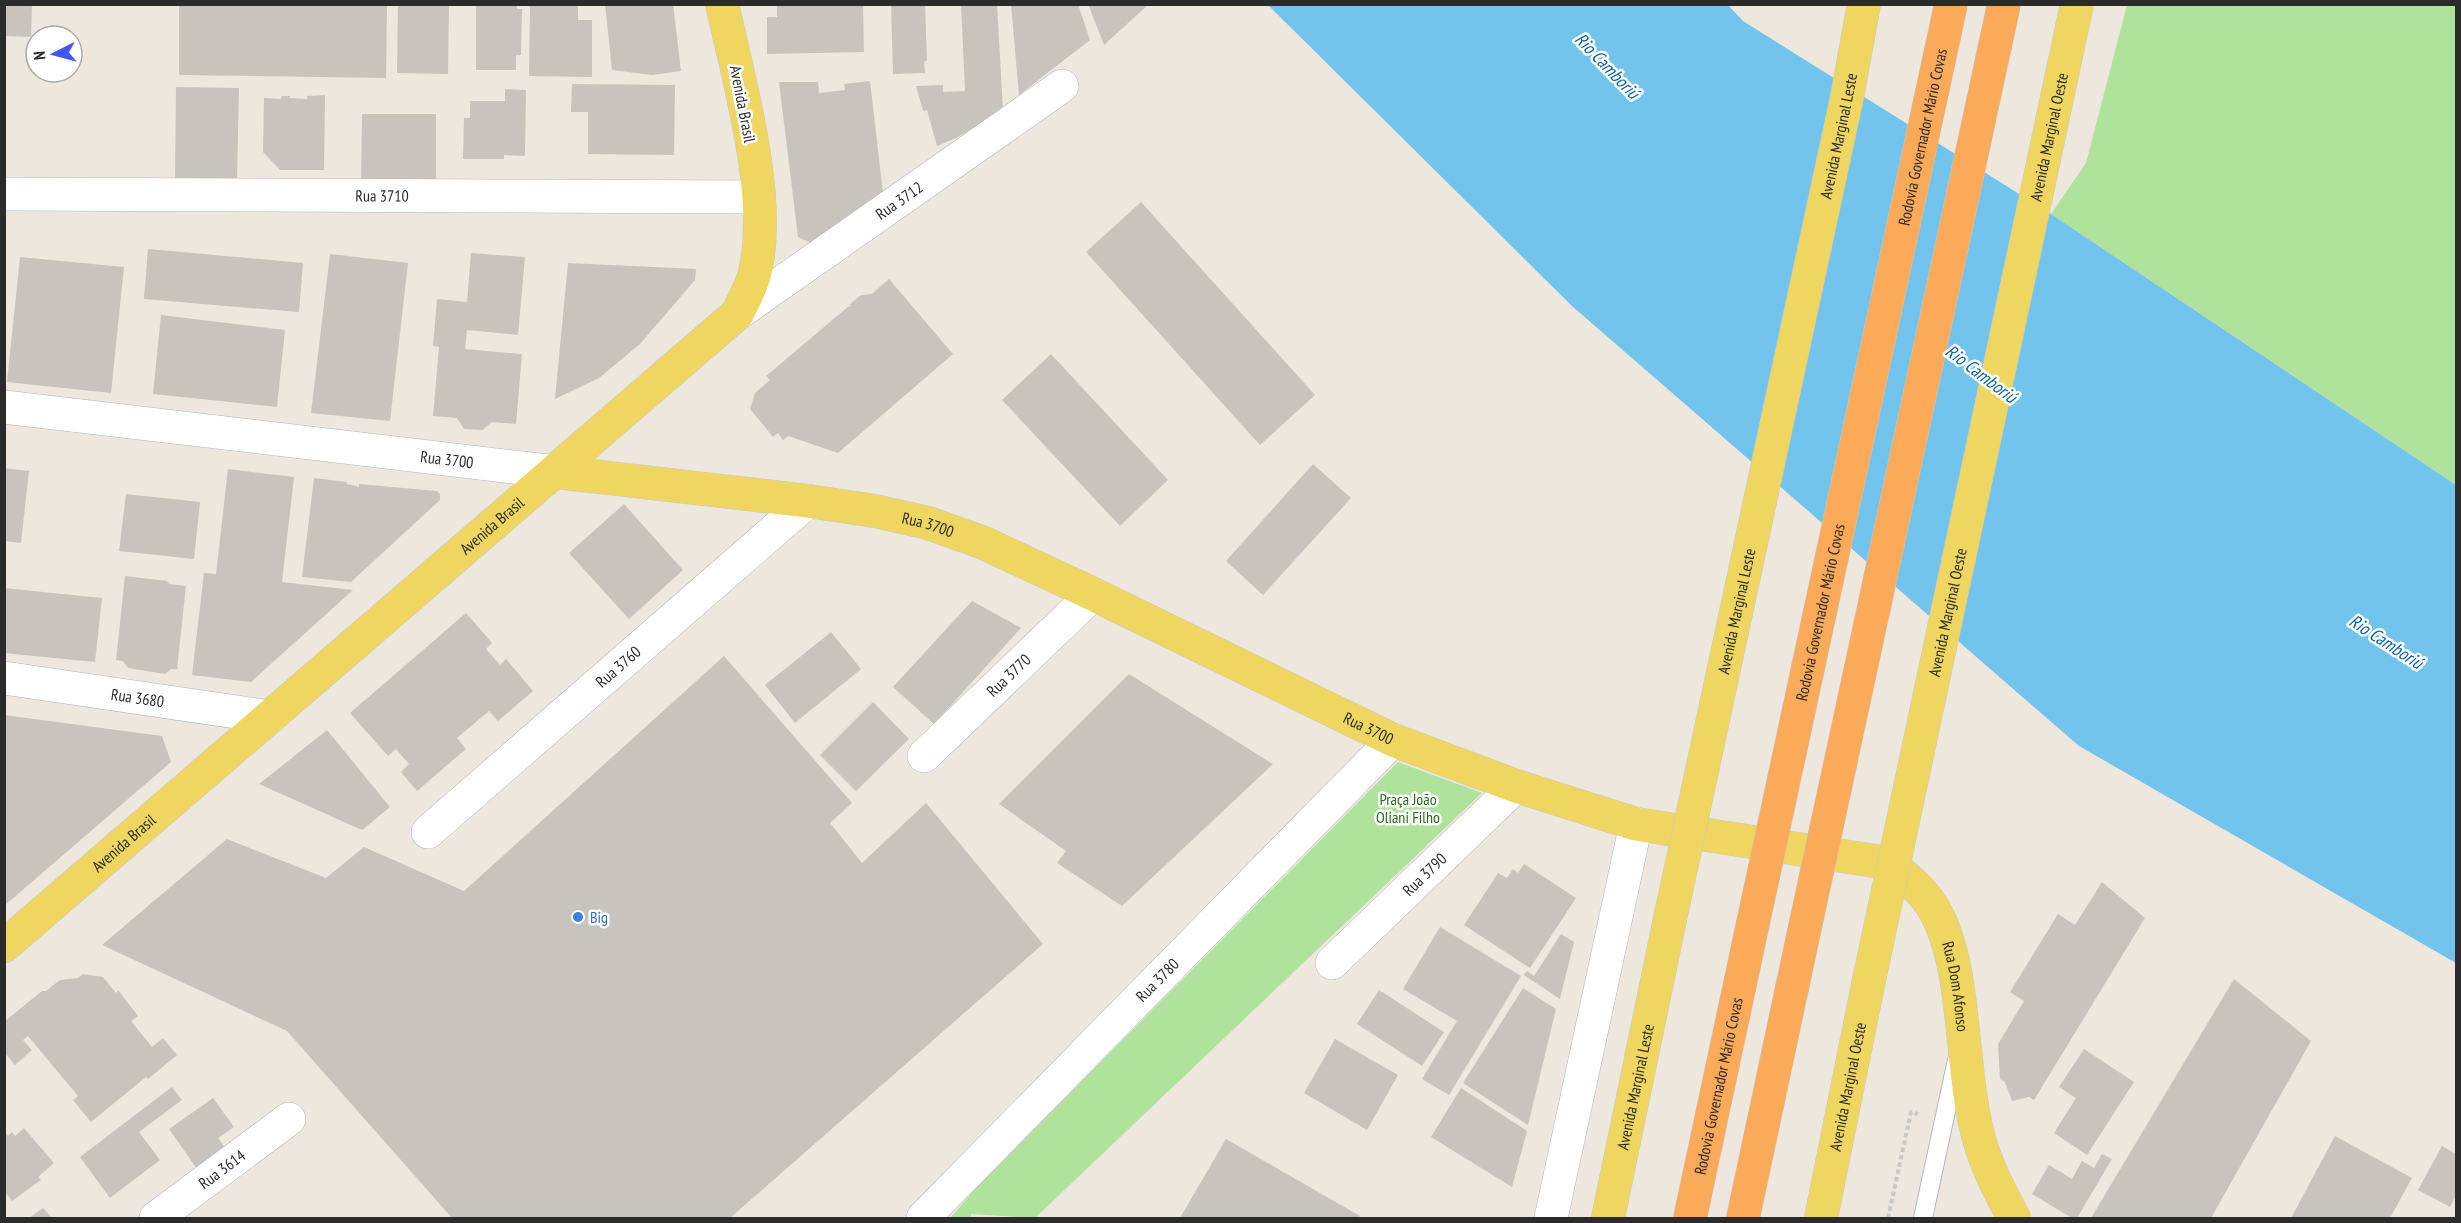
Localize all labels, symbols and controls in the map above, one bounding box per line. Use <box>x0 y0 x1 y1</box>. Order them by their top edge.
north arrow <box>24 24 84 84</box>
water label: Rio Camboriú <box>1570 28 1645 104</box>
street label: Rodovia Governador Mário Covas <box>1894 47 1951 227</box>
text: N <box>29 50 49 61</box>
street label: Avenida Brasil <box>726 64 760 144</box>
street label: Avenida Marginal Leste <box>1815 71 1861 201</box>
street label: Avenida Marginal Oeste <box>2025 71 2072 203</box>
street label: Rua 3712 <box>872 177 927 224</box>
street label: Rua 3710 <box>355 185 409 206</box>
water label: Rio Camboriú <box>1941 339 2022 409</box>
street label: Rua 3700 <box>419 446 475 472</box>
street label: Avenida Brasil <box>456 492 528 559</box>
street label: Rua 3700 <box>900 507 957 541</box>
street label: Rodovia Governador Mário Covas <box>1791 522 1849 703</box>
street label: Avenida Marginal Leste <box>1713 546 1760 676</box>
street label: Avenida Marginal Oeste <box>1924 546 1971 678</box>
water label: Rio Camboriú <box>2345 609 2428 675</box>
street label: Rua 3760 <box>591 641 645 692</box>
street label: Rua 3770 <box>982 649 1035 701</box>
street label: Rua 3680 <box>110 684 165 711</box>
street label: Rua 3700 <box>1340 707 1397 749</box>
park label: Praça João Oliani Filho <box>1376 789 1440 827</box>
street label: Avenida Brasil <box>88 810 160 876</box>
street label: Rua 3790 <box>1398 849 1450 900</box>
place label: Big <box>590 907 608 927</box>
marker: Big <box>571 910 585 924</box>
street label: Rua Dom Afonso <box>1938 939 1973 1033</box>
street label: Rua 3780 <box>1131 954 1183 1006</box>
street label: Rodovia Governador Mário Covas <box>1690 996 1747 1176</box>
street label: Avenida Marginal Oeste <box>1825 1021 1870 1153</box>
street label: Avenida Marginal Leste <box>1612 1022 1658 1151</box>
street label: Rua 3614 <box>194 1145 249 1193</box>

